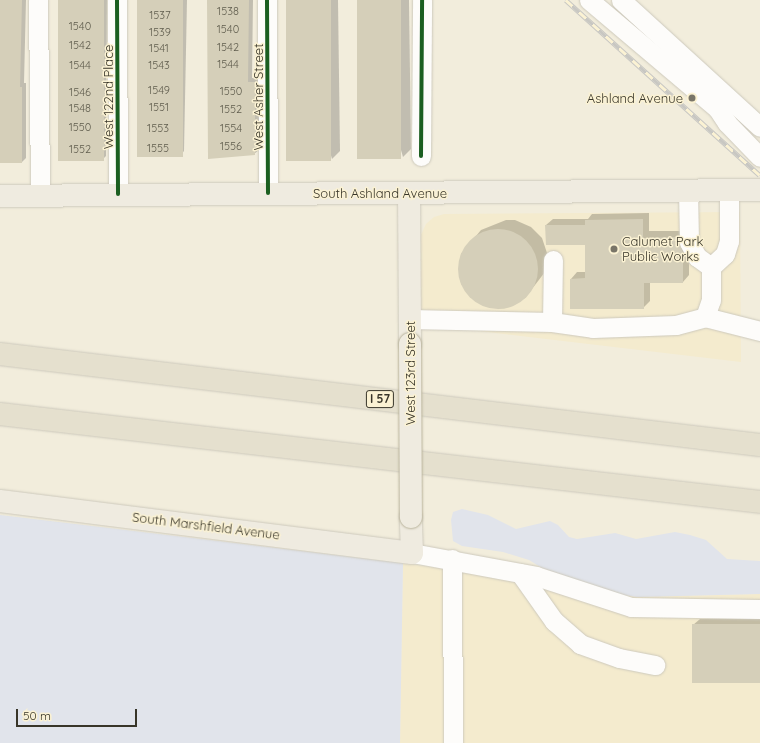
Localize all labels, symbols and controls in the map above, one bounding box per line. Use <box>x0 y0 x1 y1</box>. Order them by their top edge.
house number: 1538 <box>217 4 239 18</box>
house number: 1537 <box>149 8 171 22</box>
house number: 1540 <box>69 19 91 33</box>
house number: 1540 <box>217 22 239 36</box>
house number: 1539 <box>149 25 171 39</box>
house number: 1542 <box>69 38 91 52</box>
house number: 1542 <box>217 40 239 54</box>
house number: 1541 <box>149 41 169 55</box>
street label: West Asher Street <box>250 43 266 151</box>
street label: West 122nd Place <box>100 45 116 149</box>
house number: 1544 <box>217 57 239 71</box>
house number: 1544 <box>69 58 91 72</box>
house number: 1543 <box>148 58 170 72</box>
house number: 1549 <box>148 83 170 97</box>
house number: 1550 <box>220 84 242 98</box>
house number: 1546 <box>69 85 91 99</box>
place label: Ashland Avenue <box>587 90 683 106</box>
marker: Ashland Avenue <box>686 92 698 104</box>
house number: 1551 <box>149 100 169 114</box>
house number: 1548 <box>69 101 91 115</box>
house number: 1552 <box>220 102 242 116</box>
house number: 1550 <box>69 120 91 134</box>
house number: 1553 <box>147 121 169 135</box>
house number: 1554 <box>220 121 242 135</box>
house number: 1556 <box>220 139 242 153</box>
house number: 1555 <box>147 141 169 155</box>
house number: 1552 <box>69 142 91 156</box>
street label: South Ashland Avenue <box>313 185 447 201</box>
place label: Calumet Park Public Works <box>622 234 703 265</box>
marker: Calumet Park Public Works <box>609 244 619 254</box>
street label: West 123rd Street <box>402 321 418 425</box>
road number: I 57 <box>365 389 395 409</box>
street label: South Marshfield Avenue <box>131 509 281 543</box>
scale bar <box>18 701 139 727</box>
text: 50 m <box>23 708 51 723</box>

